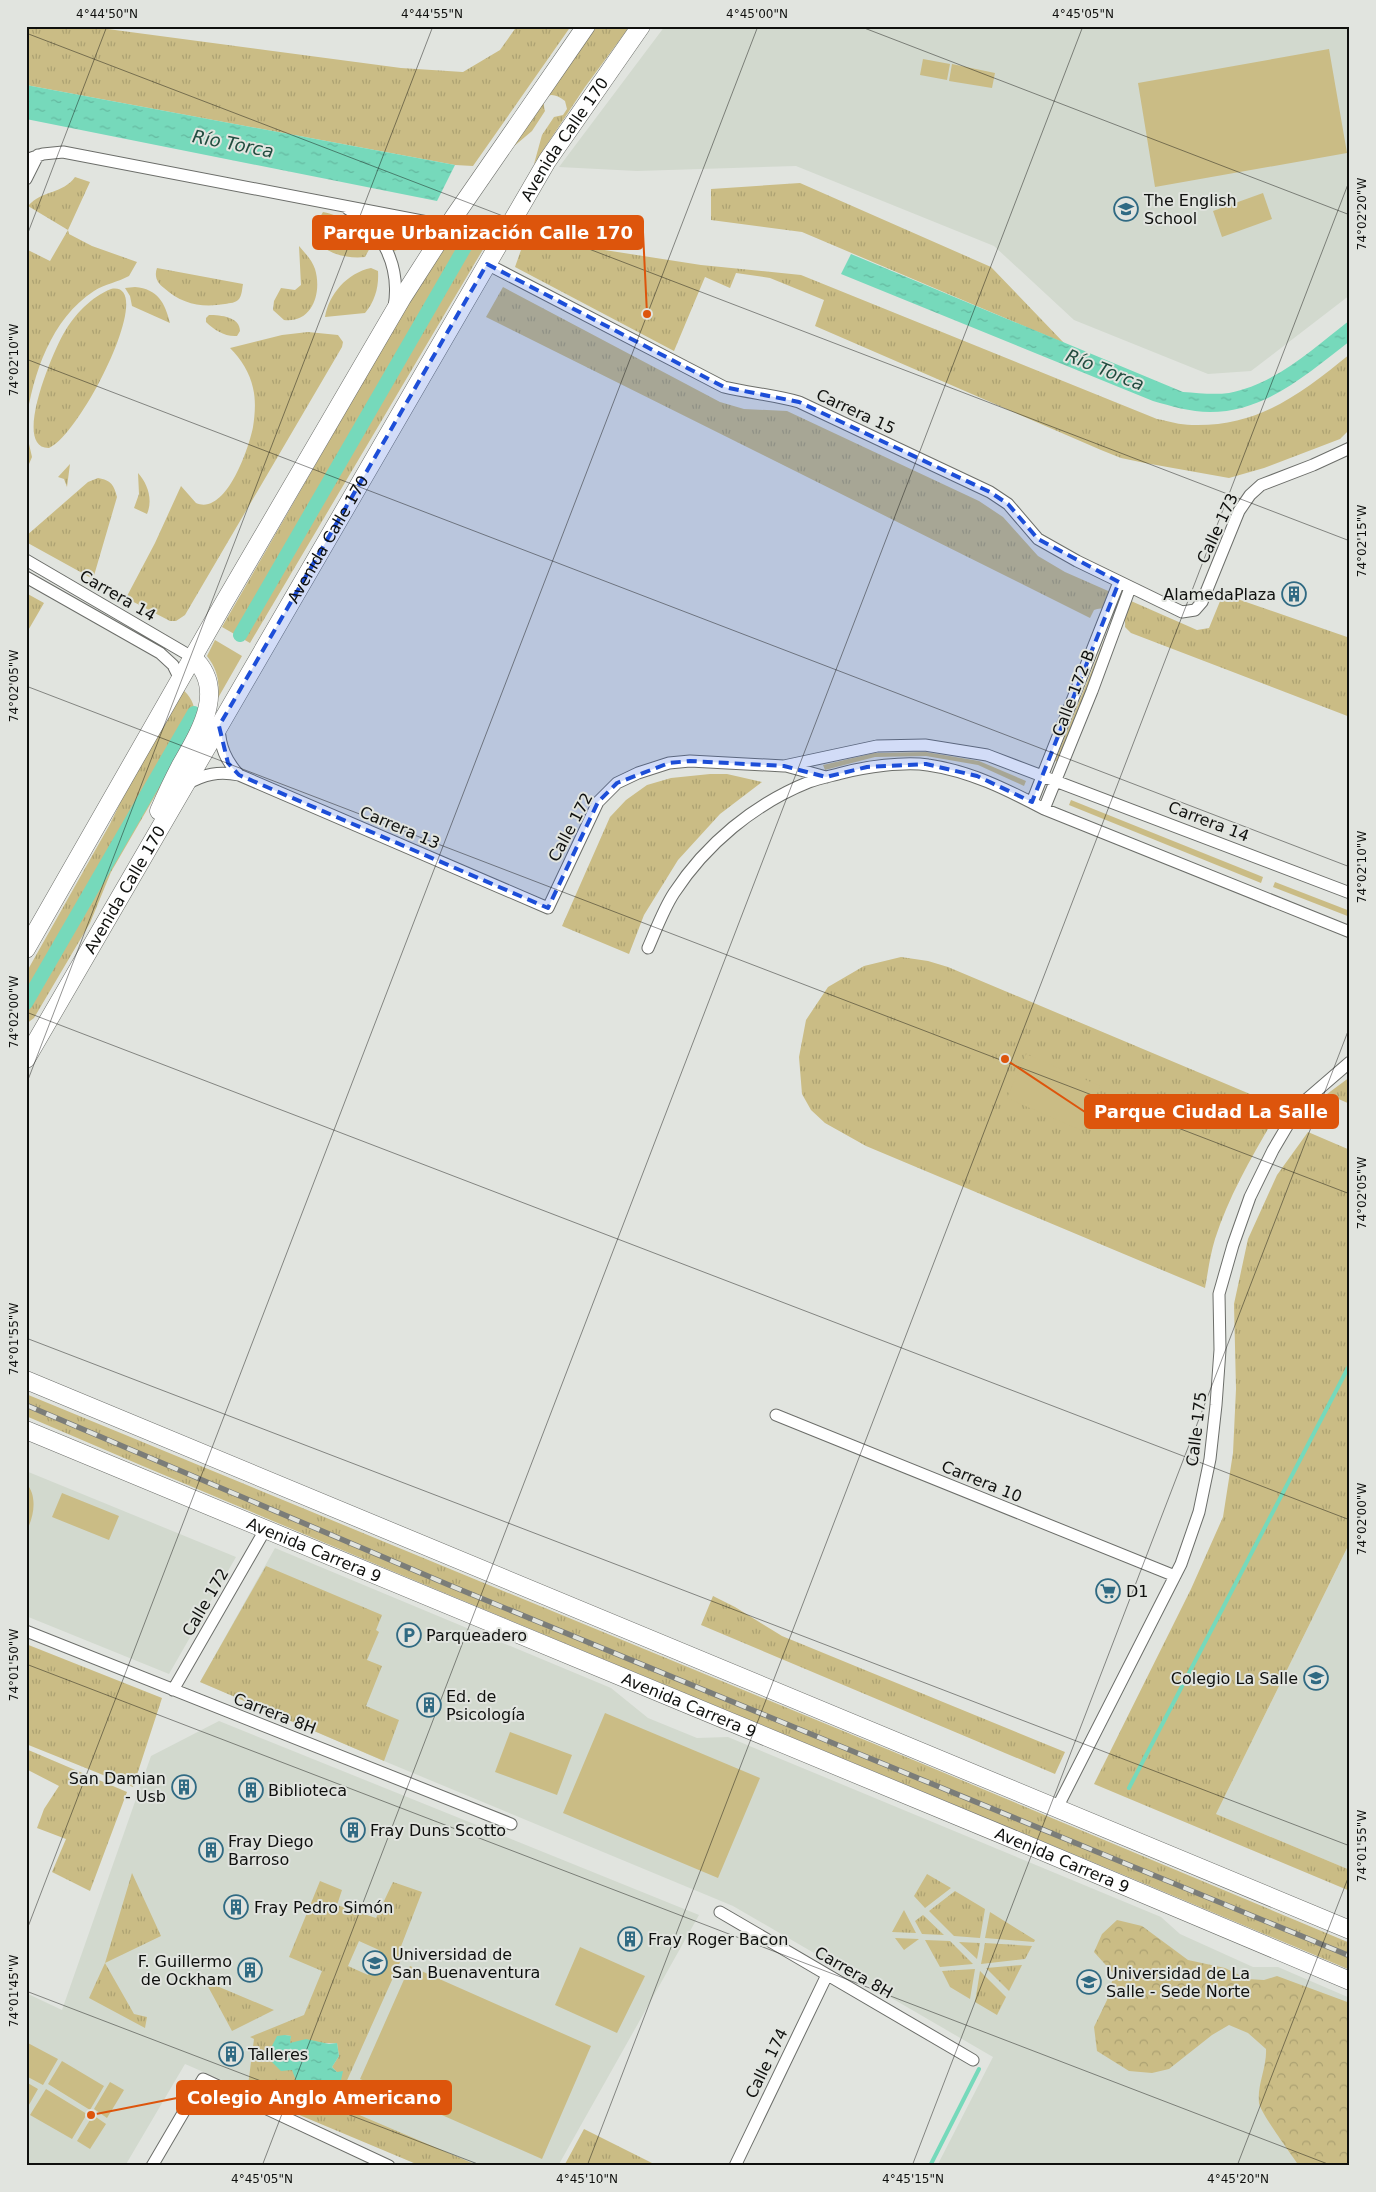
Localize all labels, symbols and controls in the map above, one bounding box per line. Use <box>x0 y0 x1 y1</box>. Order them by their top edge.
text: 4°44'50"N <box>76 7 138 21</box>
text: 4°44'55"N <box>401 7 463 21</box>
text: 4°45'00"N <box>726 7 788 21</box>
text: 4°45'05"N <box>1052 7 1114 21</box>
street label: Avenida Calle 170 <box>517 74 612 204</box>
water label: Río Torca <box>191 125 276 162</box>
text: 74°02'20"W <box>1355 178 1369 250</box>
place label: The English School <box>1143 191 1237 228</box>
school or university icon: The English School <box>1113 196 1139 222</box>
callout: Parque Urbanización Calle 170 <box>313 216 643 249</box>
text: Parque Urbanización Calle 170 <box>323 222 633 243</box>
text: 74°02'10"W <box>7 324 21 396</box>
water label: Río Torca <box>1063 344 1147 395</box>
street label: Carrera 15 <box>813 385 898 438</box>
street label: Avenida Calle 170 <box>284 472 372 607</box>
street label: Calle 173 <box>1193 490 1242 566</box>
text: 74°02'15"W <box>1355 505 1369 577</box>
street label: Carrera 14 <box>76 566 159 625</box>
building icon: AlamedaPlaza <box>1281 581 1307 607</box>
place label: AlamedaPlaza <box>1163 585 1276 604</box>
street label: Calle 172 B <box>1048 647 1099 739</box>
text: 74°02'05"W <box>7 650 21 722</box>
street label: Calle 172 <box>544 790 597 865</box>
street label: Carrera 14 <box>1166 797 1252 846</box>
street label: Carrera 13 <box>357 802 443 853</box>
street label: Avenida Calle 170 <box>80 823 169 957</box>
text: 74°02'10"W <box>1355 831 1369 903</box>
text: 74°02'00"W <box>7 976 21 1048</box>
callout: Parque Ciudad La Salle <box>1085 1095 1338 1128</box>
text: Parque Ciudad La Salle <box>1094 1101 1328 1122</box>
text: 74°02'05"W <box>1355 1157 1369 1229</box>
text: 74°01'55"W <box>7 1303 21 1375</box>
street label: Calle 175 <box>1182 1391 1211 1468</box>
street label: Carrera 10 <box>939 1457 1025 1506</box>
text: 74°02'00"W <box>1355 1483 1369 1555</box>
street label: Avenida Carrera 9 <box>244 1514 384 1586</box>
street label: Calle 172 <box>178 1565 232 1640</box>
supermarket icon: D1 <box>1095 1578 1121 1604</box>
place label: D1 <box>1126 1582 1149 1601</box>
parking icon: Parqueadero <box>396 1622 422 1648</box>
place label: Parqueadero <box>426 1626 527 1645</box>
text: 74°01'50"W <box>7 1629 21 1701</box>
school or university icon: Colegio La Salle <box>1303 1665 1329 1691</box>
street label: Avenida Carrera 9 <box>619 1669 759 1742</box>
place label: Colegio La Salle <box>1171 1669 1298 1688</box>
place label: Ed. de Psicología <box>446 1687 525 1724</box>
street label: Carrera 8H <box>231 1689 319 1738</box>
building icon: Ed. de Psicología <box>416 1692 442 1718</box>
place label: San Damian - Usb <box>69 1769 166 1806</box>
building icon: San Damian - Usb <box>171 1774 197 1800</box>
building icon: Biblioteca <box>238 1777 264 1803</box>
place label: Biblioteca <box>268 1781 347 1800</box>
text: 74°01'55"W <box>1355 1810 1369 1882</box>
building icon: Fray Duns Scotto <box>340 1817 366 1843</box>
place label: Fray Duns Scotto <box>370 1821 506 1840</box>
street label: Avenida Carrera 9 <box>992 1824 1132 1897</box>
place label: Fray Diego Barroso <box>228 1832 314 1869</box>
building icon: Fray Diego Barroso <box>198 1837 224 1863</box>
building icon: Fray Pedro Simón <box>223 1894 249 1920</box>
place label: Fray Pedro Simón <box>254 1898 393 1917</box>
building icon: Fray Roger Bacon <box>617 1926 643 1952</box>
place label: Fray Roger Bacon <box>648 1930 788 1949</box>
street label: Carrera 8H <box>811 1942 896 2002</box>
place label: Universidad de San Buenaventura <box>392 1945 540 1982</box>
school or university icon: Universidad de San Buenaventura <box>362 1950 388 1976</box>
place label: F. Guillermo de Ockham <box>138 1952 232 1989</box>
text: 74°01'45"W <box>7 1955 21 2027</box>
building icon: F. Guillermo de Ockham <box>237 1957 263 1983</box>
place label: Universidad de La Salle - Sede Norte <box>1106 1964 1250 2001</box>
school or university icon: Universidad de La Salle - Sede Norte <box>1076 1969 1102 1995</box>
street label: Calle 174 <box>741 2025 792 2101</box>
building icon: Talleres <box>218 2041 244 2067</box>
place label: Talleres <box>247 2045 308 2064</box>
callout: Colegio Anglo Americano <box>177 2081 451 2114</box>
text: Colegio Anglo Americano <box>187 2087 441 2108</box>
text: 4°45'05"N <box>231 2172 293 2186</box>
text: 4°45'10"N <box>556 2172 618 2186</box>
text: 4°45'15"N <box>882 2172 944 2186</box>
text: 4°45'20"N <box>1207 2172 1269 2186</box>

